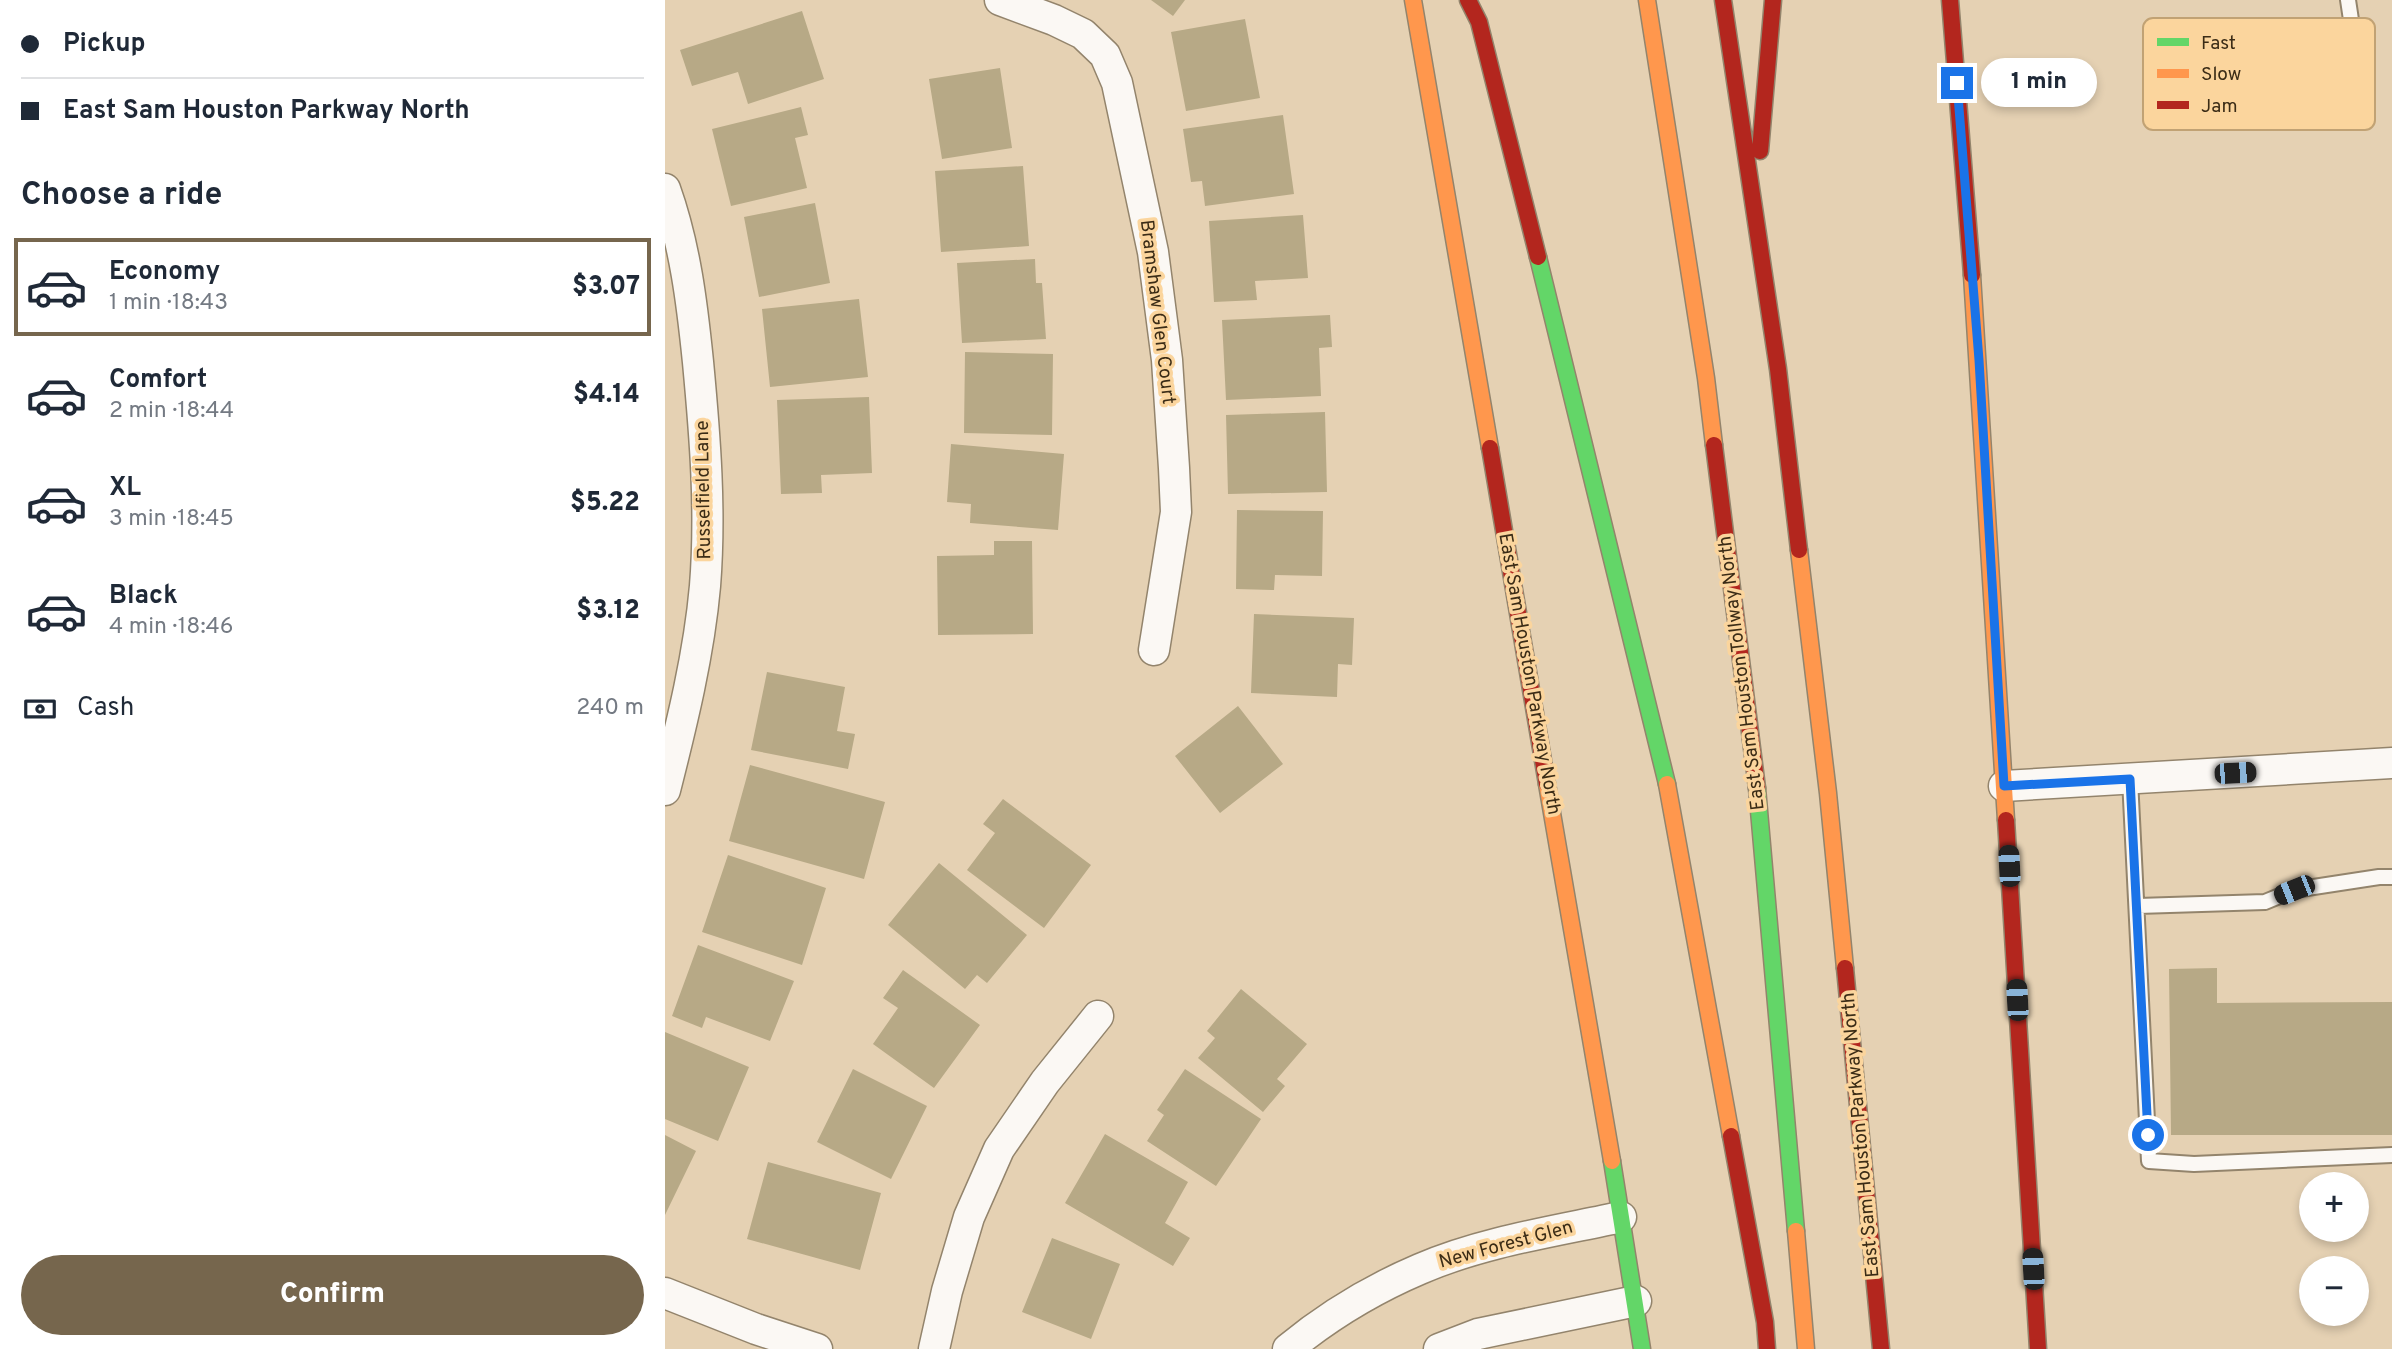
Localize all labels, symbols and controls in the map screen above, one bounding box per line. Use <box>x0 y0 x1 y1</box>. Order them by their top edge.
legend <box>2143 18 2375 130</box>
text: Pickup <box>63 28 146 61</box>
text: Fast <box>2201 32 2236 56</box>
callout: 1 min <box>1981 58 2097 108</box>
text: Slow <box>2201 63 2241 87</box>
route end <box>1941 67 1973 99</box>
text: 1 min <box>2011 68 2067 97</box>
text: East Sam Houston Parkway North <box>63 95 470 128</box>
text: Jam <box>2201 95 2238 119</box>
text: Choose a ride <box>21 176 222 216</box>
street label: Bramshaw Glen Court <box>1134 218 1180 406</box>
icon: car <box>25 256 88 319</box>
text: Economy <box>109 256 220 289</box>
text: $3.07 <box>572 271 640 304</box>
text: 1 min · 18:43 <box>109 289 228 318</box>
icon: car <box>25 364 88 427</box>
text: Comfort <box>109 364 207 397</box>
text: $4.14 <box>573 379 640 412</box>
text: 2 min · 18:44 <box>109 397 234 426</box>
street label: Russelfield Lane <box>691 420 717 560</box>
icon: car <box>25 472 88 535</box>
text: XL <box>109 472 141 505</box>
text: $5.22 <box>570 487 640 520</box>
text: 3 min · 18:45 <box>109 505 234 534</box>
street label: East Sam Houston Parkway North <box>1492 531 1566 817</box>
street label: East Sam Houston Tollway North <box>1713 535 1771 811</box>
icon: car <box>25 580 88 643</box>
text: Black <box>109 580 178 613</box>
text: $3.12 <box>576 595 640 628</box>
text: 4 min · 18:46 <box>109 613 234 642</box>
icon: cash <box>21 690 59 728</box>
text: Cash <box>77 692 134 725</box>
text: 240 m <box>576 694 644 723</box>
car <box>2214 761 2257 785</box>
car <box>1998 844 2021 888</box>
car <box>2271 872 2318 908</box>
car <box>2006 978 2029 1022</box>
street label: East Sam Houston Parkway North <box>1837 992 1885 1278</box>
route start <box>2132 1119 2164 1151</box>
map controls <box>2299 1172 2369 1326</box>
button: + <box>2299 1172 2369 1242</box>
street label: New Forest Glen <box>1436 1216 1576 1274</box>
car <box>2022 1247 2045 1291</box>
button: Confirm <box>21 1255 644 1335</box>
button: − <box>2299 1256 2369 1326</box>

